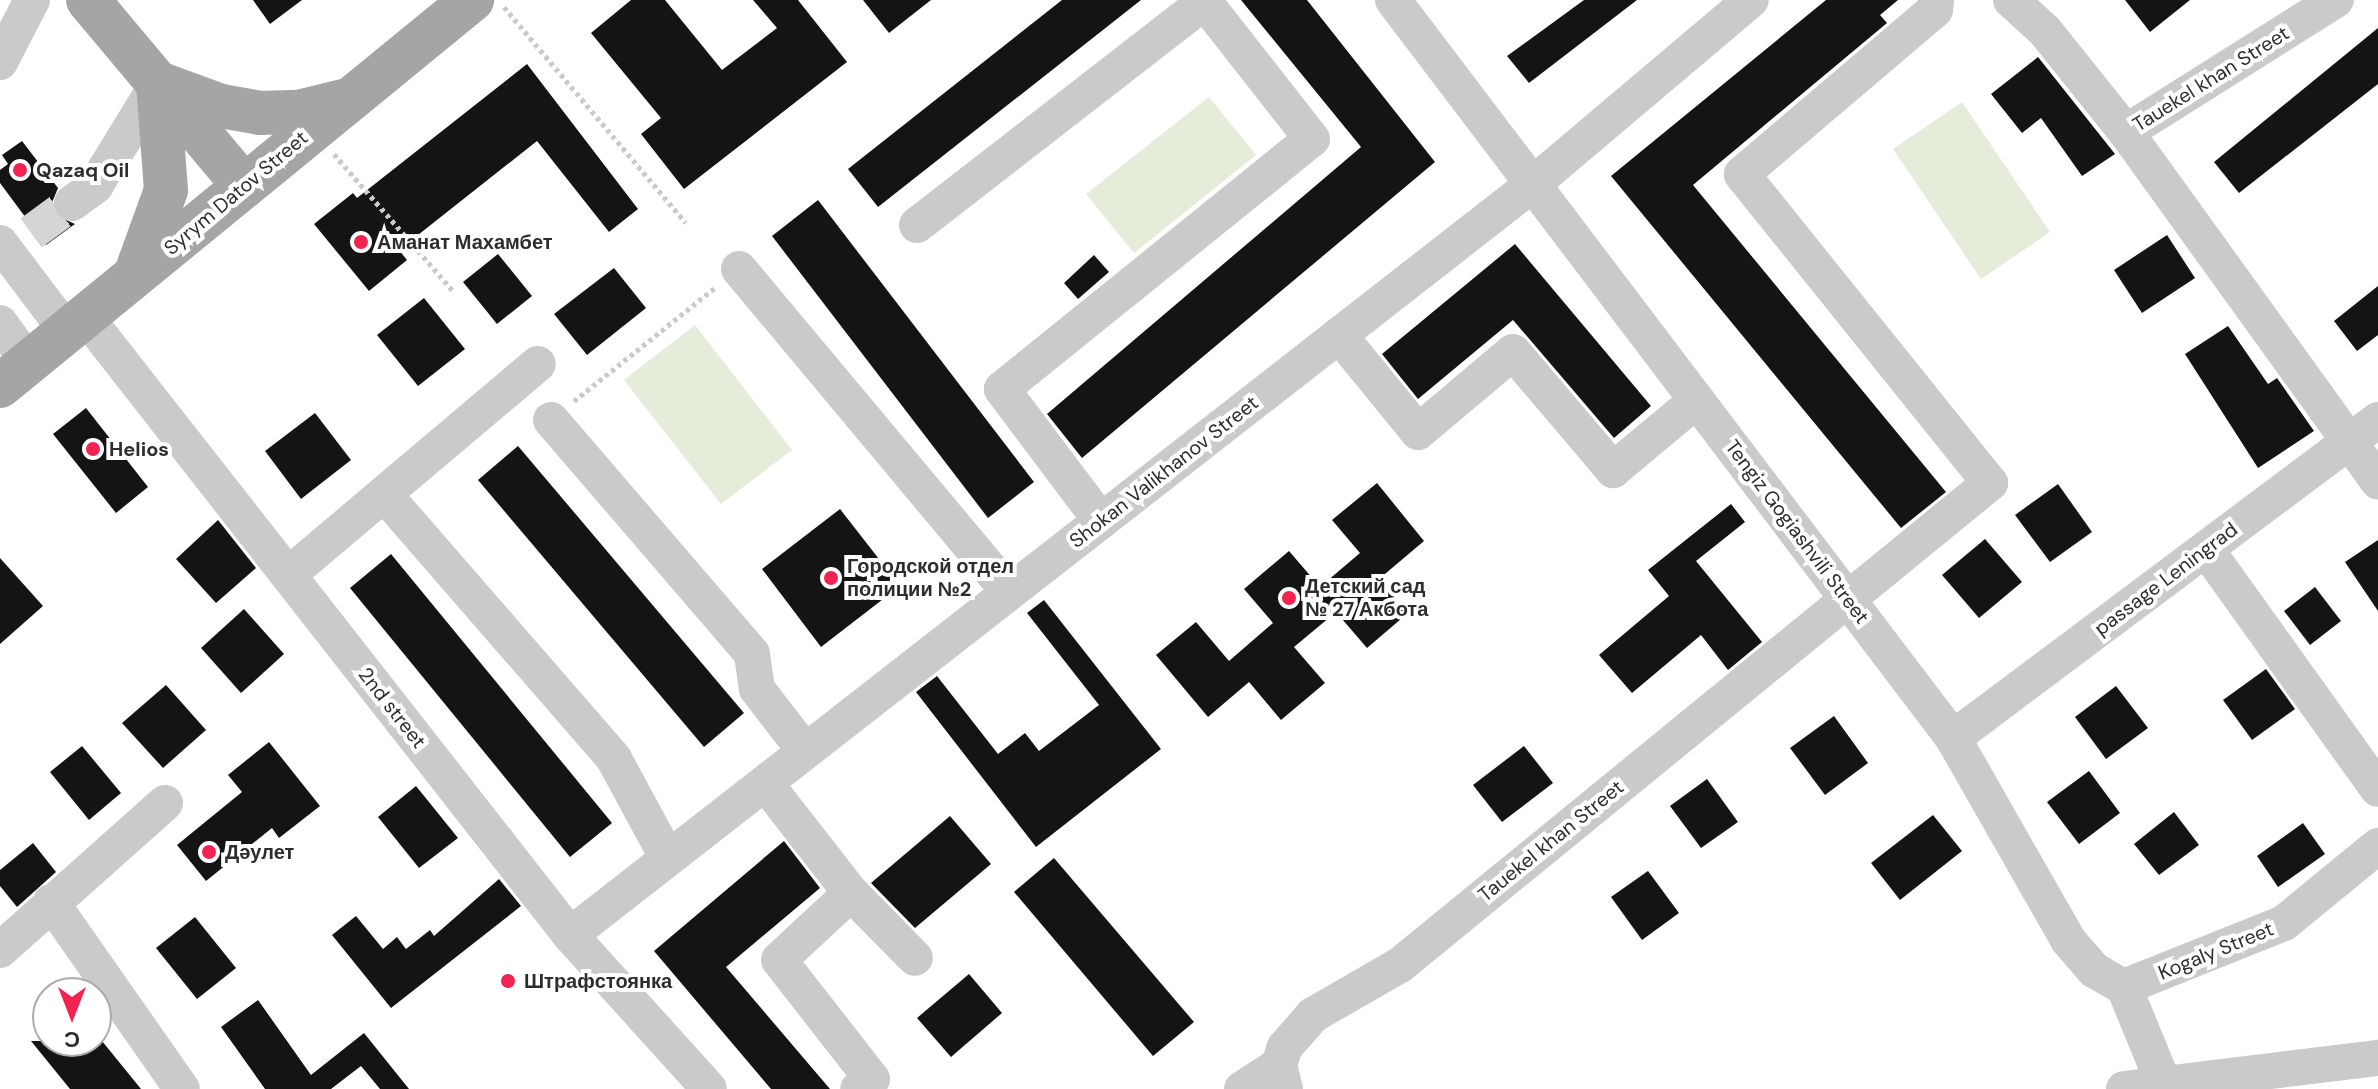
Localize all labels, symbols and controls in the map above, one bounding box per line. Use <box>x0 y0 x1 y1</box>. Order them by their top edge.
street label: Tauekel khan Street <box>2128 21 2294 137</box>
street label: Syrym Datov Street <box>159 126 313 260</box>
place label: Qazaq Oil <box>36 158 129 182</box>
marker: Qazaq Oil <box>11 161 29 179</box>
place label: Аманат Махамбет <box>377 230 553 254</box>
marker: Аманат Махамбет <box>352 233 370 251</box>
street label: Shokan Valikhanov Street <box>1065 391 1263 553</box>
street label: Tengiz Gogiashvili Street <box>1720 435 1874 629</box>
place label: Helios <box>109 437 169 461</box>
marker: Helios <box>84 440 102 458</box>
street label: passage Leningrad <box>2090 517 2242 641</box>
place label: Городской отдел полиции №2 <box>847 554 1014 601</box>
marker: Городской отдел полиции №2 <box>822 569 840 587</box>
place label: Детский сад № 27 Акбота <box>1305 574 1428 621</box>
marker: Детский сад № 27 Акбота <box>1280 589 1298 607</box>
street label: 2nd street <box>353 663 431 753</box>
street label: Tauekel khan Street <box>1474 775 1628 907</box>
place label: Дәулет <box>225 840 294 864</box>
marker: Дәулет <box>200 843 218 861</box>
street label: Kogaly Street <box>2155 917 2277 985</box>
place label: Штрафстоянка <box>524 969 672 993</box>
marker: Штрафстоянка <box>499 972 517 990</box>
north arrow <box>32 977 112 1057</box>
text: С <box>64 1025 80 1054</box>

